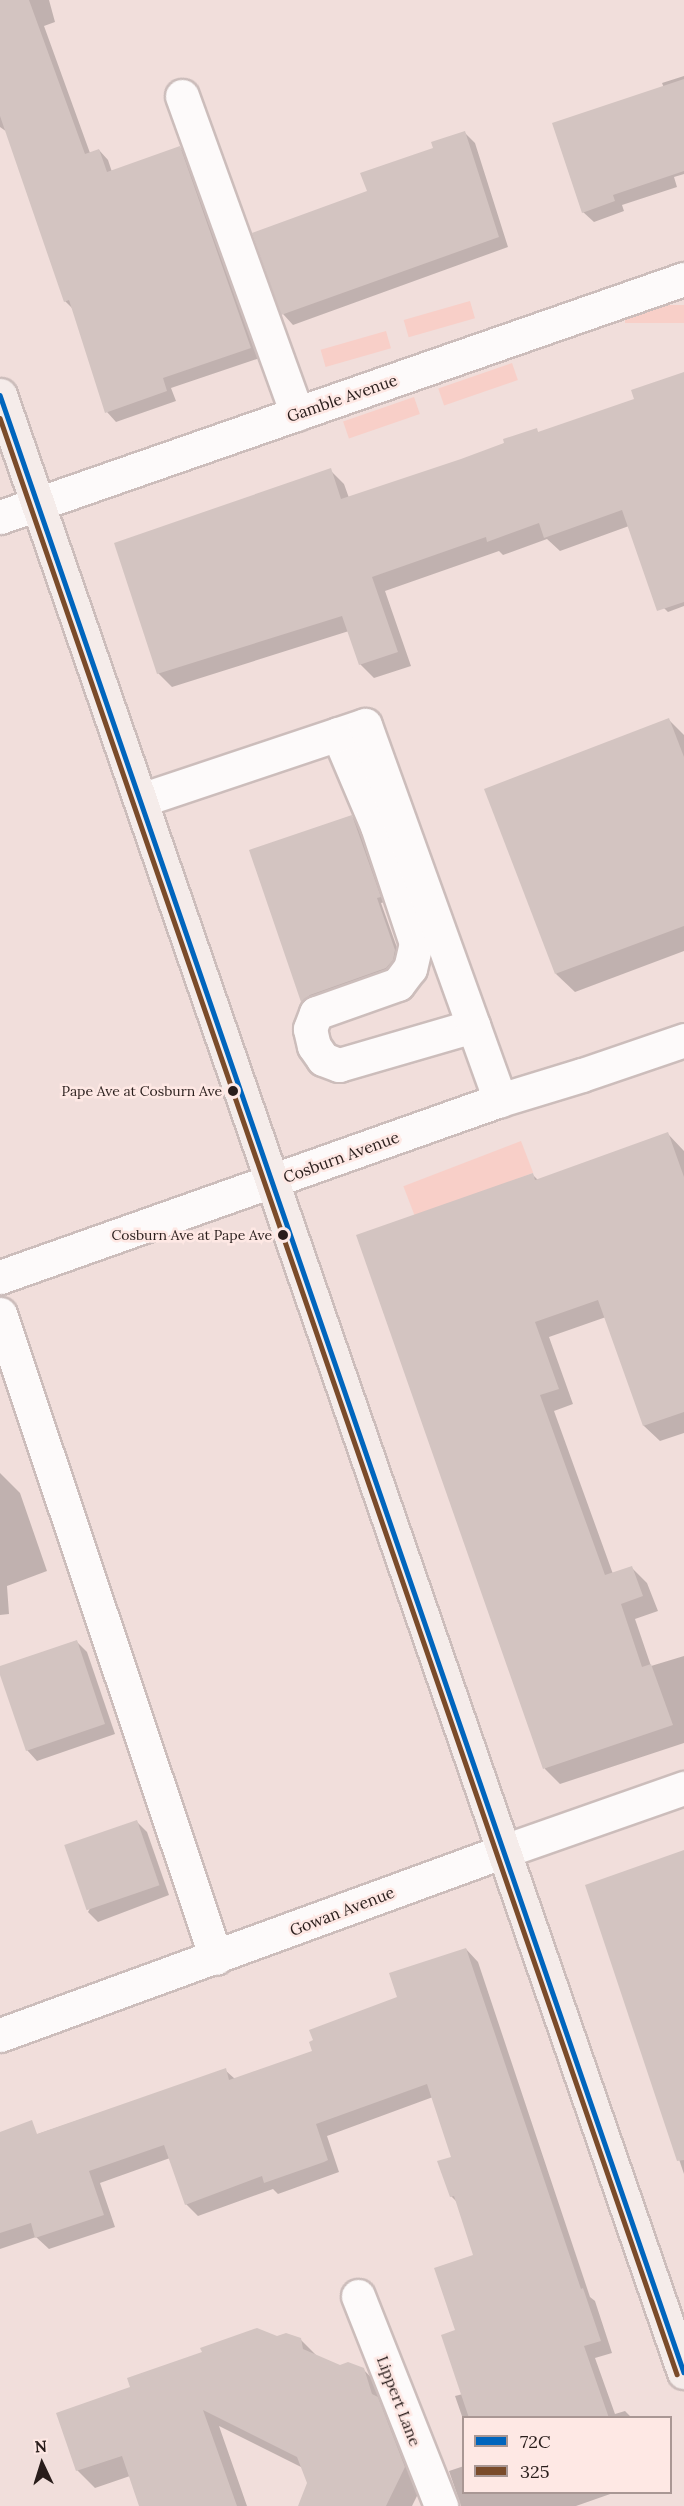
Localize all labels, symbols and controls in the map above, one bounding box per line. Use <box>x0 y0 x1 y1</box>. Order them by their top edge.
street label: Gamble Avenue <box>284 370 400 426</box>
place label: Pape Ave at Cosburn Ave <box>62 1083 222 1099</box>
marker: Pape Ave at Cosburn Ave <box>227 1085 239 1097</box>
street label: Cosburn Avenue <box>280 1127 402 1187</box>
place label: Cosburn Ave at Pape Ave <box>112 1227 272 1243</box>
marker: Cosburn Ave at Pape Ave <box>277 1229 289 1241</box>
street label: Gowan Avenue <box>287 1882 397 1940</box>
street label: Lippert Lane <box>373 2353 425 2449</box>
legend <box>462 2416 672 2494</box>
text: 72C <box>520 2430 551 2453</box>
north arrow <box>12 2434 72 2494</box>
text: N <box>34 2436 48 2456</box>
text: 325 <box>520 2460 550 2483</box>

